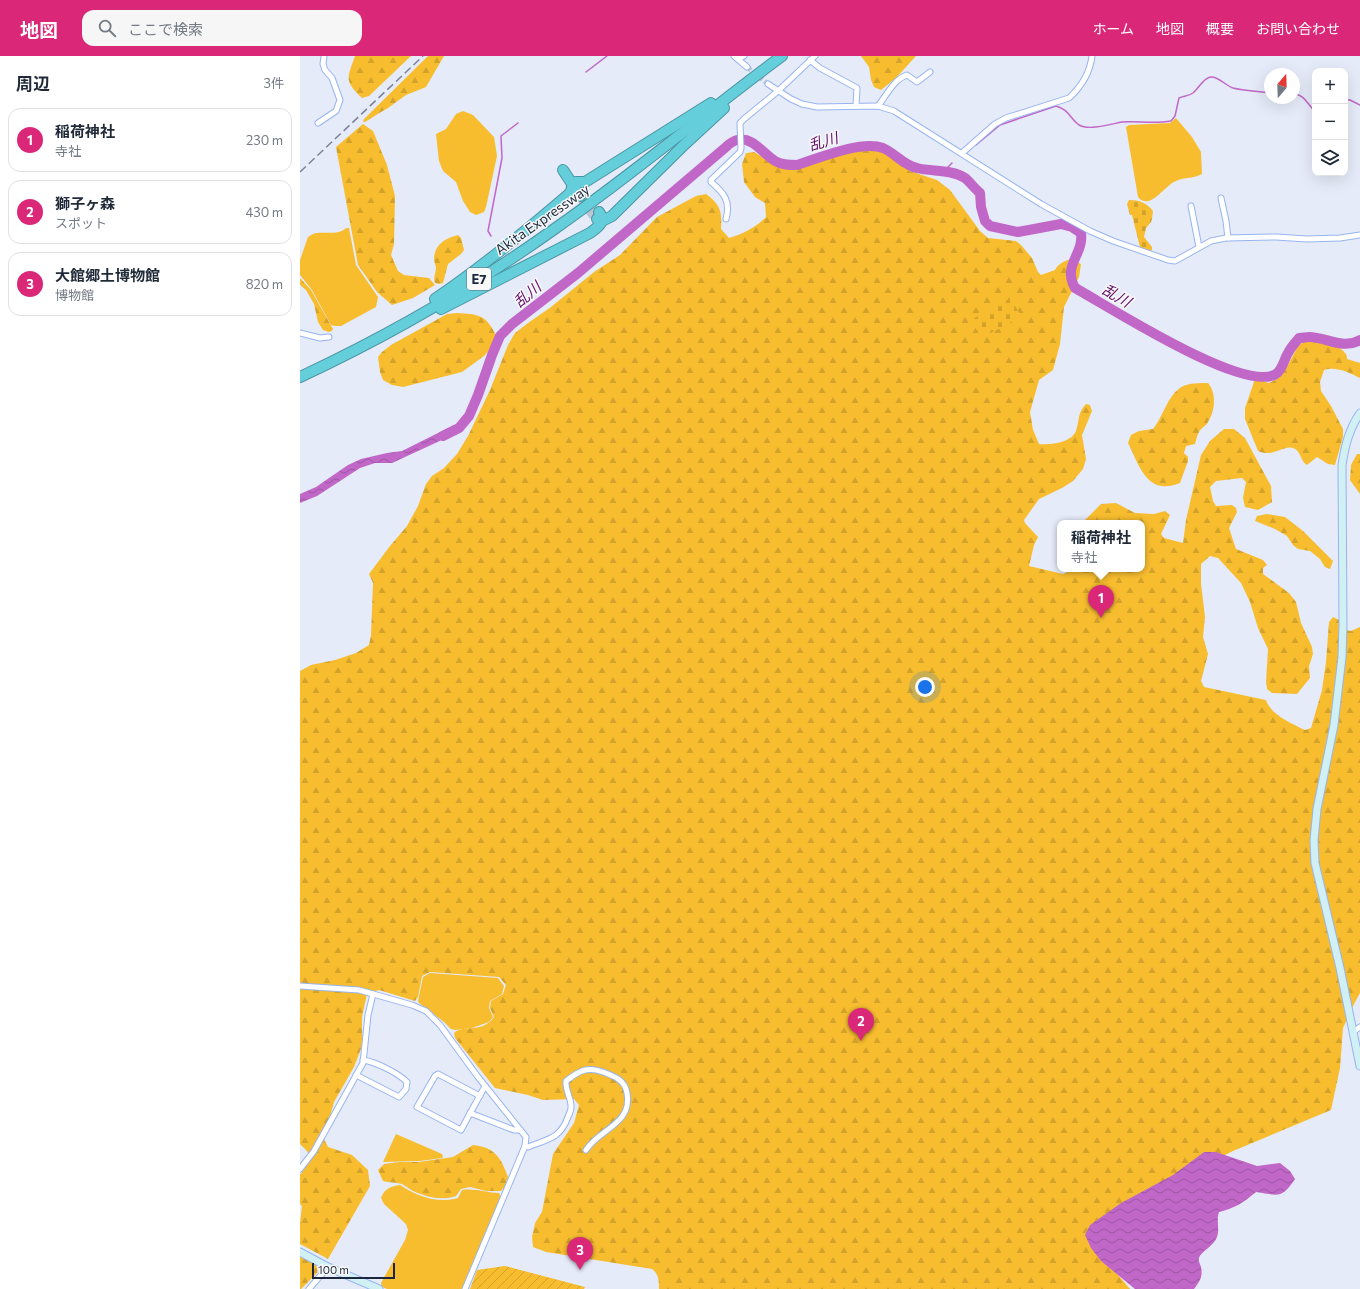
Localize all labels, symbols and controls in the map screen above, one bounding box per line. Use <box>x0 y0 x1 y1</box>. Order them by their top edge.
search box <box>82 10 362 46</box>
icon: search <box>96 17 118 39</box>
text: 地図 <box>20 18 58 41</box>
text: ここで検索 <box>128 20 203 38</box>
text: ホーム <box>1092 20 1134 37</box>
text: 地図 <box>1156 20 1184 37</box>
text: 概要 <box>1206 20 1234 37</box>
text: お問い合わせ <box>1256 20 1340 37</box>
north arrow <box>1264 68 1300 104</box>
map controls <box>1312 68 1348 176</box>
button: + <box>1312 68 1348 104</box>
text: 周辺 <box>16 73 50 94</box>
text: 3件 <box>264 75 284 91</box>
button: − <box>1312 104 1348 140</box>
text: 稲荷神社 <box>55 122 115 140</box>
water label: 乱川 <box>806 127 842 154</box>
text: 1 <box>27 132 33 148</box>
text: 230 m <box>246 132 283 148</box>
button: layers <box>1312 140 1348 176</box>
text: 寺社 <box>55 143 81 159</box>
street label: Akita Expressway <box>491 180 593 258</box>
text: 獅子ヶ森 <box>55 194 115 212</box>
text: 2 <box>26 204 34 220</box>
text: 430 m <box>245 204 283 220</box>
text: スポット <box>55 215 107 231</box>
text: 大館郷土博物館 <box>55 266 160 284</box>
road number: E7 <box>467 268 491 290</box>
text: 3 <box>26 276 34 292</box>
text: 820 m <box>246 276 283 292</box>
water label: 乱川 <box>510 276 546 311</box>
water label: 乱川 <box>1100 280 1136 311</box>
text: 博物館 <box>55 287 94 303</box>
popup <box>1057 520 1145 572</box>
text: 稲荷神社 <box>1071 528 1131 546</box>
text: 寺社 <box>1071 549 1097 565</box>
pin: 1 <box>1088 585 1114 618</box>
your location <box>915 677 935 697</box>
pin: 2 <box>848 1008 874 1041</box>
pin: 3 <box>567 1237 593 1270</box>
scale bar <box>312 1261 395 1280</box>
text: 100 m <box>318 1263 349 1276</box>

